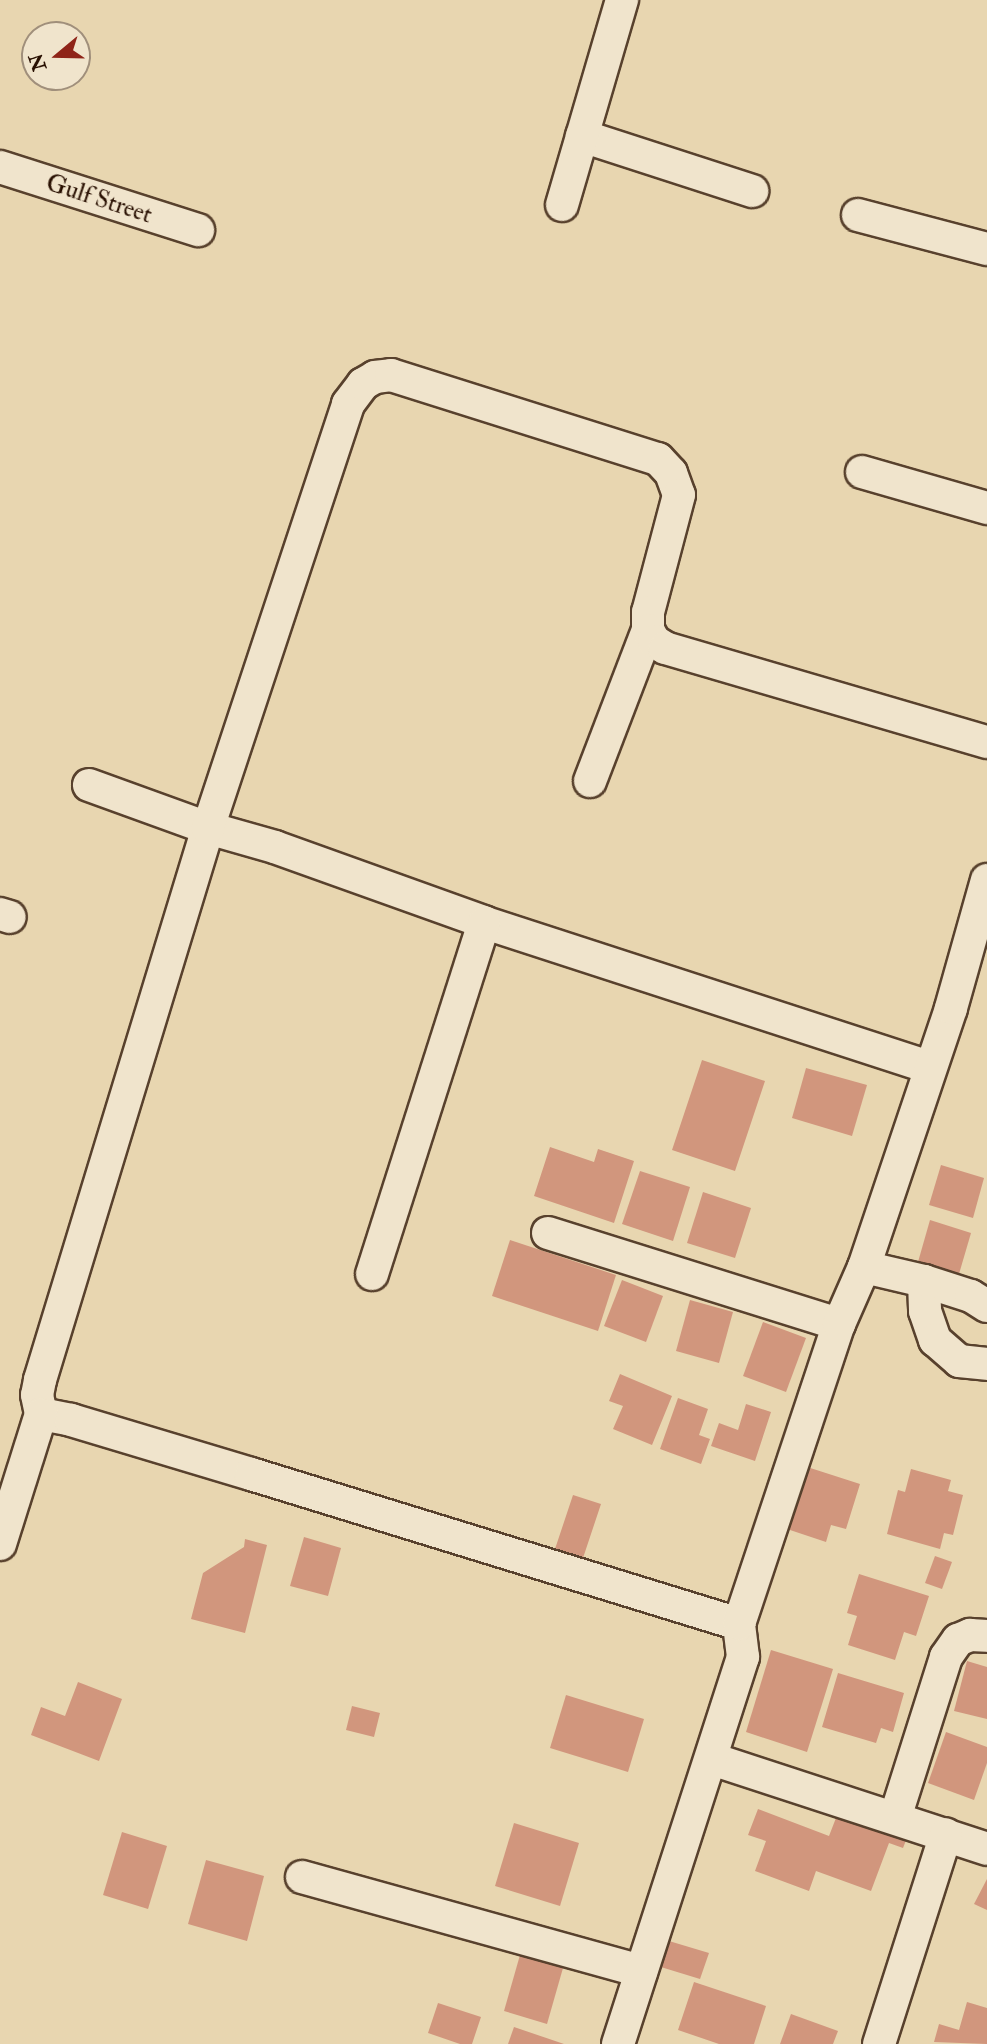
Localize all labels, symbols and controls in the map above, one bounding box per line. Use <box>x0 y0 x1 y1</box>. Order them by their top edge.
north arrow <box>21 21 91 91</box>
text: N <box>24 50 52 74</box>
street label: Gulf Street <box>43 168 155 230</box>

